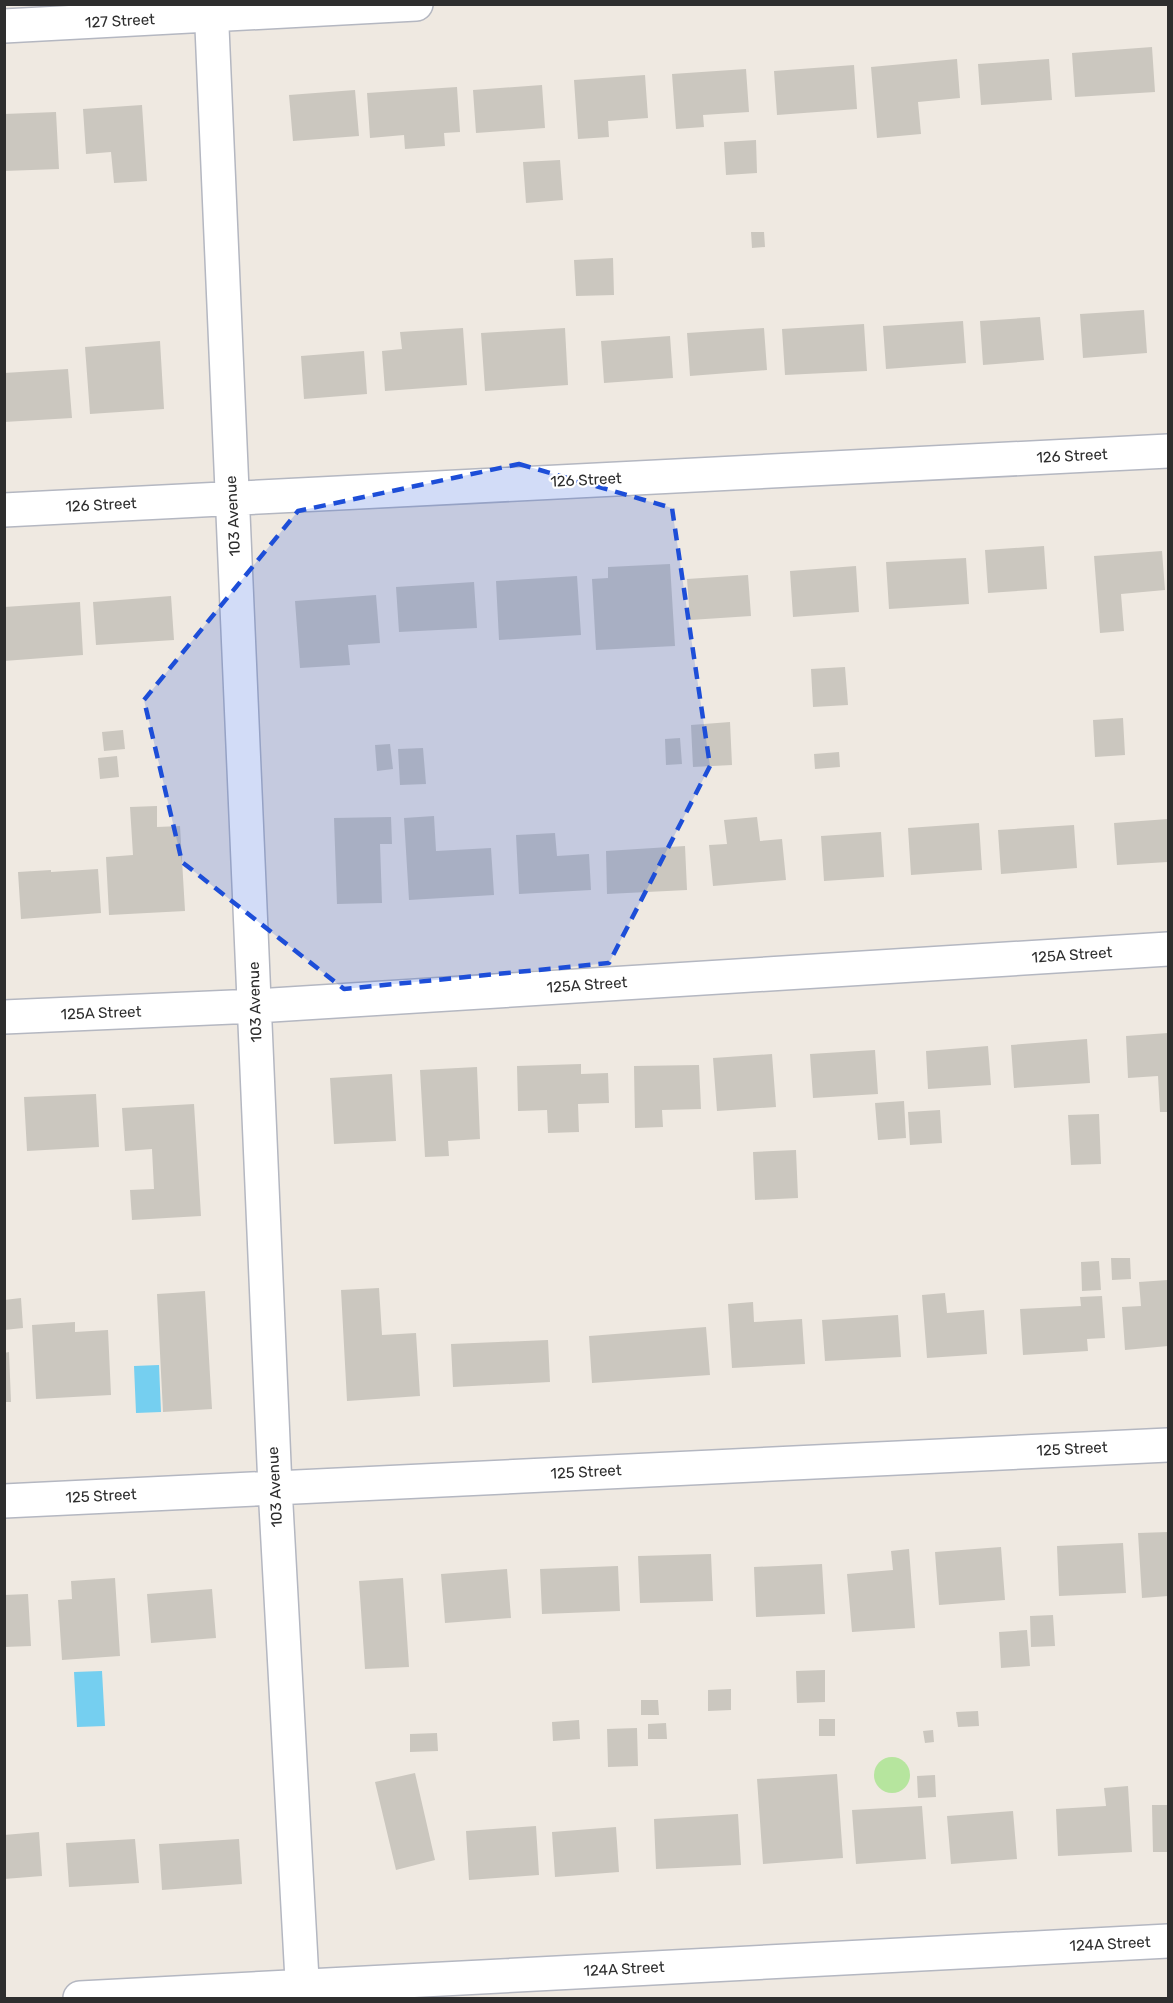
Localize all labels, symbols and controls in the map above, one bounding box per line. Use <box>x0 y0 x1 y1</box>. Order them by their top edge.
street label: 127 Street <box>85 10 156 32</box>
street label: 126 Street <box>1036 445 1108 467</box>
street label: 126 Street <box>550 469 622 491</box>
street label: 103 Avenue <box>222 475 244 557</box>
street label: 126 Street <box>65 494 137 516</box>
street label: 125A Street <box>1031 943 1113 967</box>
street label: 103 Avenue <box>245 961 265 1043</box>
street label: 125A Street <box>546 973 628 997</box>
street label: 125A Street <box>60 1003 142 1023</box>
street label: 125 Street <box>1036 1438 1108 1460</box>
street label: 103 Avenue <box>264 1446 286 1528</box>
street label: 125 Street <box>550 1461 622 1483</box>
street label: 125 Street <box>65 1485 137 1507</box>
street label: 124A Street <box>1069 1933 1151 1955</box>
street label: 124A Street <box>583 1958 665 1980</box>

